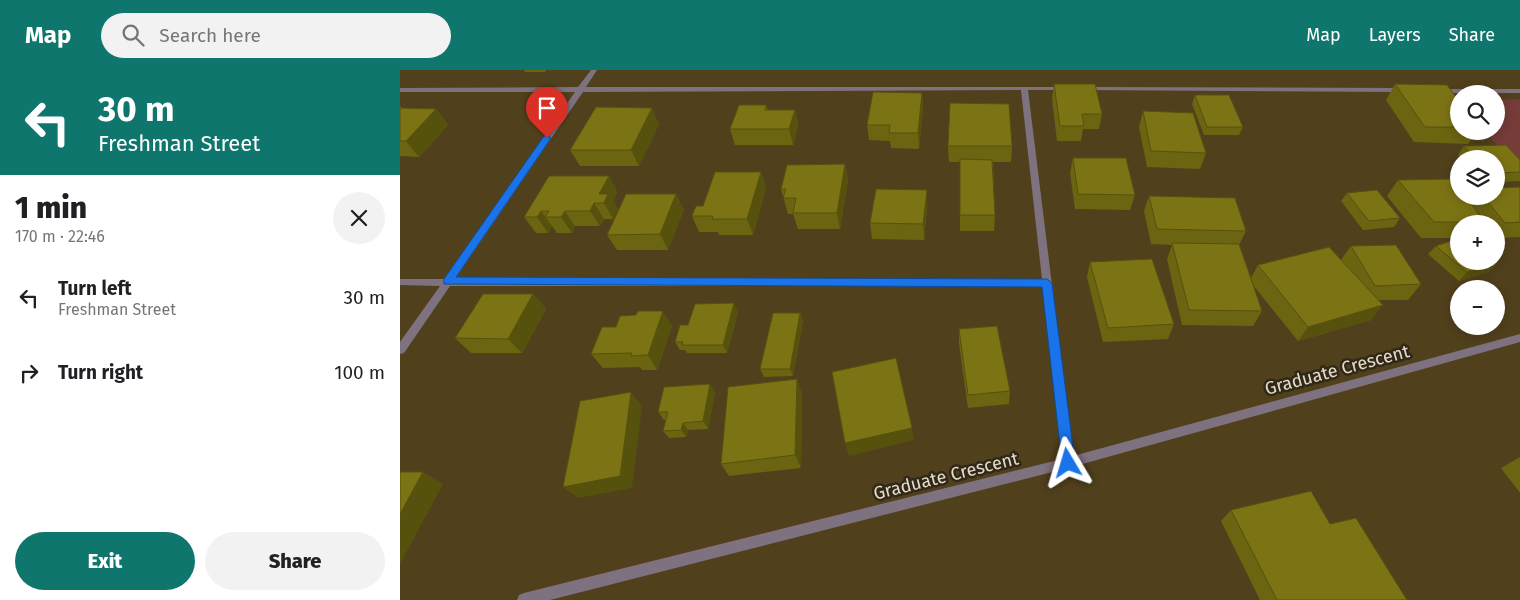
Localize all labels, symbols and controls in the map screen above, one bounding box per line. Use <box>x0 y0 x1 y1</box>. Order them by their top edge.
search box <box>101 13 451 58</box>
text: Map <box>25 21 71 49</box>
icon: search <box>119 21 147 49</box>
text: Search here <box>159 24 261 47</box>
text: Map <box>1306 24 1341 46</box>
text: Layers <box>1369 24 1421 46</box>
text: Share <box>1449 24 1495 46</box>
map controls <box>1450 85 1505 335</box>
button: search <box>1450 85 1505 140</box>
pin <box>526 87 568 138</box>
text: 30 m <box>98 88 175 130</box>
icon: left <box>15 90 80 155</box>
icon: arrive <box>533 94 561 122</box>
text: Freshman Street <box>98 130 260 157</box>
button: layers <box>1450 150 1505 205</box>
text: 1 min <box>15 190 87 226</box>
button: close <box>333 192 385 244</box>
button: + <box>1450 215 1505 270</box>
text: 170 m · 22:46 <box>15 227 105 246</box>
text: Turn left <box>58 277 132 300</box>
button: − <box>1450 280 1505 335</box>
icon: left <box>15 284 43 312</box>
text: 30 m <box>344 286 385 309</box>
text: Freshman Street <box>58 300 176 319</box>
street label: Graduate Crescent <box>1262 340 1412 400</box>
icon: right <box>15 359 43 387</box>
text: Turn right <box>58 361 143 384</box>
text: 100 m <box>334 361 385 384</box>
position arrow <box>1041 436 1093 488</box>
street label: Graduate Crescent <box>871 447 1021 505</box>
button: Exit <box>15 532 195 590</box>
button: Share <box>205 532 385 590</box>

